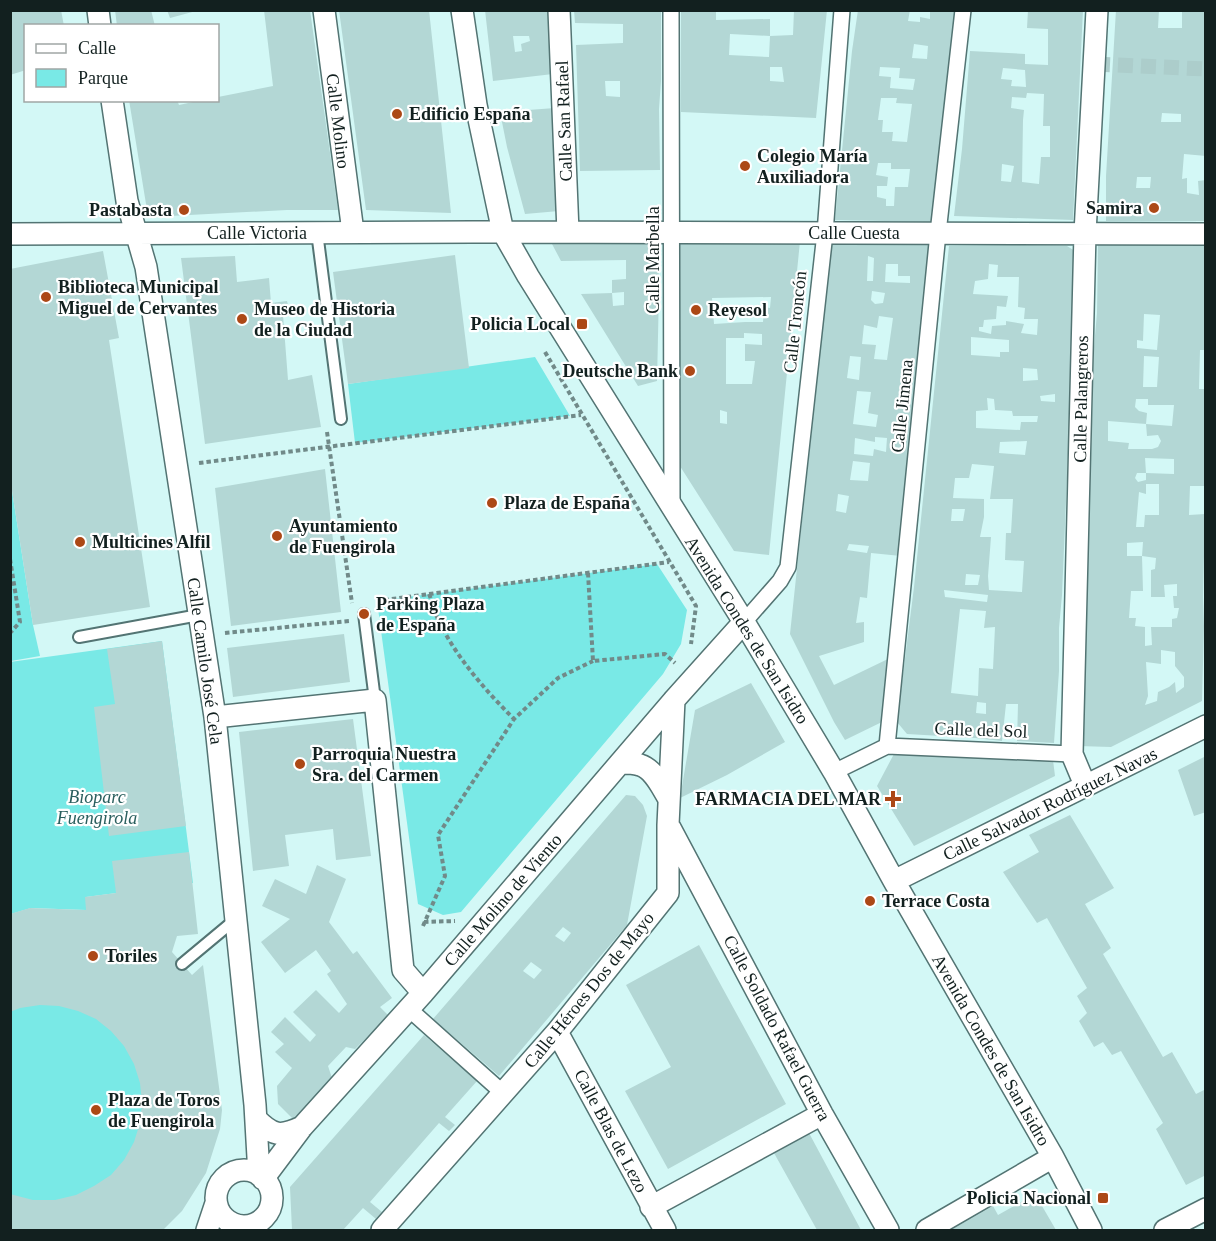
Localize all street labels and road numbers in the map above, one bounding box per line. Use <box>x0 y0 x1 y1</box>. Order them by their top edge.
street label: Calle San Rafael <box>552 60 576 182</box>
street label: Calle Molino <box>322 72 354 170</box>
street label: Calle Marbella <box>643 206 663 314</box>
street label: Calle Victoria <box>207 223 307 243</box>
street label: Calle Cuesta <box>808 223 900 243</box>
street label: Calle Troncón <box>780 270 810 374</box>
street label: Calle Palangreros <box>1070 335 1092 463</box>
street label: Calle Jimena <box>887 358 917 454</box>
street label: Avenida Condes de San Isidro <box>681 532 813 728</box>
street label: Calle Camilo José Cela <box>183 576 227 746</box>
street label: Calle del Sol <box>934 718 1028 742</box>
street label: Calle Salvador Rodríguez Navas <box>940 743 1160 865</box>
street label: Calle Molino de Viento <box>440 830 566 970</box>
street label: Calle Héroes Dos de Mayo <box>520 908 658 1072</box>
street label: Calle Soldado Rafael Guerra <box>719 932 835 1124</box>
street label: Avenida Condes de San Isidro <box>928 951 1054 1149</box>
street label: Calle Blas de Lezo <box>570 1066 652 1196</box>

